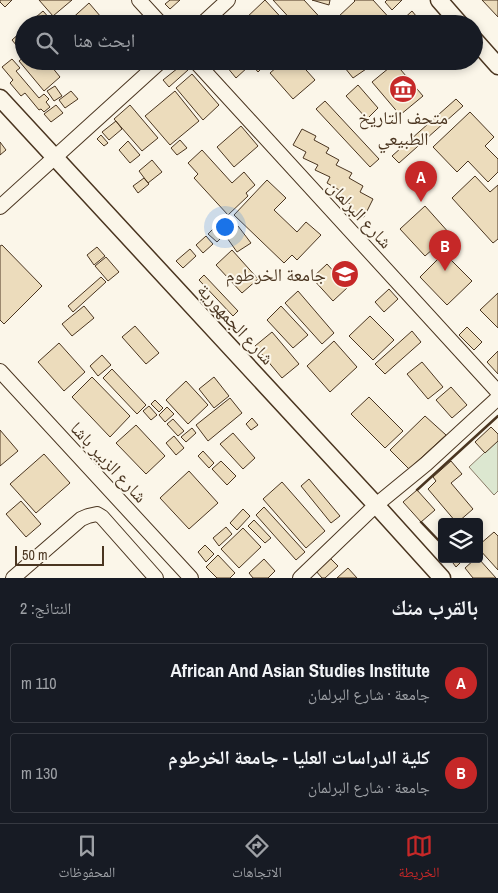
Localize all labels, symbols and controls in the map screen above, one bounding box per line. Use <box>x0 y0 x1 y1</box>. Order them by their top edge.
search box <box>15 15 483 70</box>
text: ابحث هنا <box>73 27 135 53</box>
icon: search <box>33 29 61 57</box>
museum icon: متحف التاريخ الطبيعي <box>388 74 418 104</box>
place label: متحف التاريخ الطبيعي <box>358 105 448 153</box>
pin: A <box>405 161 437 202</box>
street label: شارع البرلمان <box>322 174 398 254</box>
your location <box>212 214 238 240</box>
pin: B <box>429 230 461 271</box>
school or university icon: جامعة الخرطوم <box>330 259 360 289</box>
place label: جامعة الخرطوم <box>226 262 326 287</box>
street label: شارع الجمهورية <box>192 278 280 370</box>
street label: شارع الزبير باشا <box>65 416 153 508</box>
map controls <box>438 518 483 563</box>
button: layers <box>438 518 483 563</box>
scale bar <box>15 543 104 566</box>
text: 50 m <box>22 546 48 564</box>
text: بالقرب منك <box>391 593 478 622</box>
text: النتائج: 2 <box>20 597 71 619</box>
text: African And Asian Studies Institute <box>171 657 430 683</box>
text: 110 m <box>21 672 57 694</box>
text: A <box>456 672 466 694</box>
text: جامعة · شارع البرلمان <box>308 683 430 705</box>
text: كلية الدراسات العليا - جامعة الخرطوم <box>168 744 430 770</box>
text: 130 m <box>21 762 57 784</box>
text: B <box>456 762 466 784</box>
text: جامعة · شارع البرلمان <box>308 776 430 798</box>
tab: المحفوظات <box>58 832 115 886</box>
tab: الاتجاهات <box>232 832 282 886</box>
tab: الخريطة <box>398 832 440 886</box>

